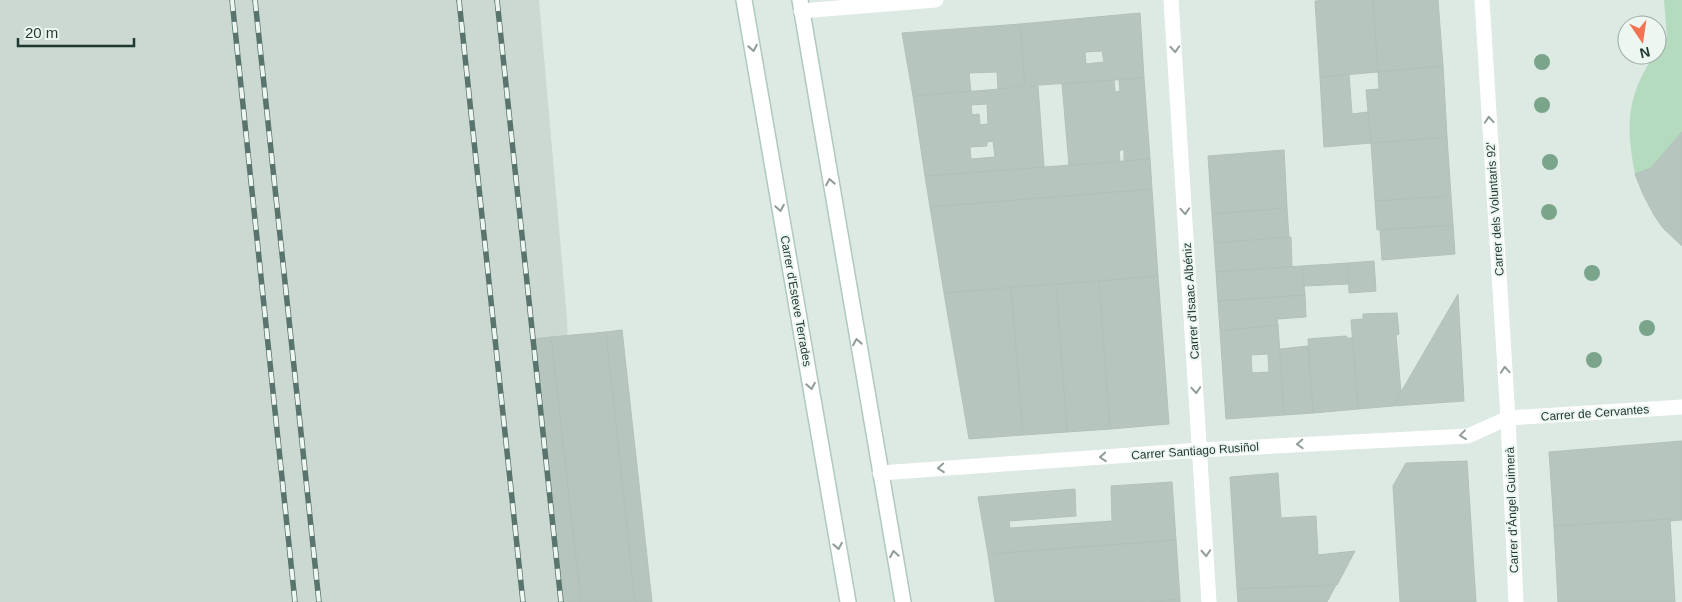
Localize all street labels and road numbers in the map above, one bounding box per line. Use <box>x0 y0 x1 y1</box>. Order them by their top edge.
street label: Carrer dels Voluntaris 92' <box>1483 141 1507 277</box>
street label: Carrer d'Esteve Terrades <box>778 234 814 368</box>
street label: Carrer d'Isaac Albéniz <box>1180 242 1202 360</box>
street label: Carrer de Cervantes <box>1540 402 1650 424</box>
street label: Carrer Santiago Rusiñol <box>1131 440 1259 462</box>
street label: Carrer d'Àngel Guimerà <box>1502 446 1521 573</box>

